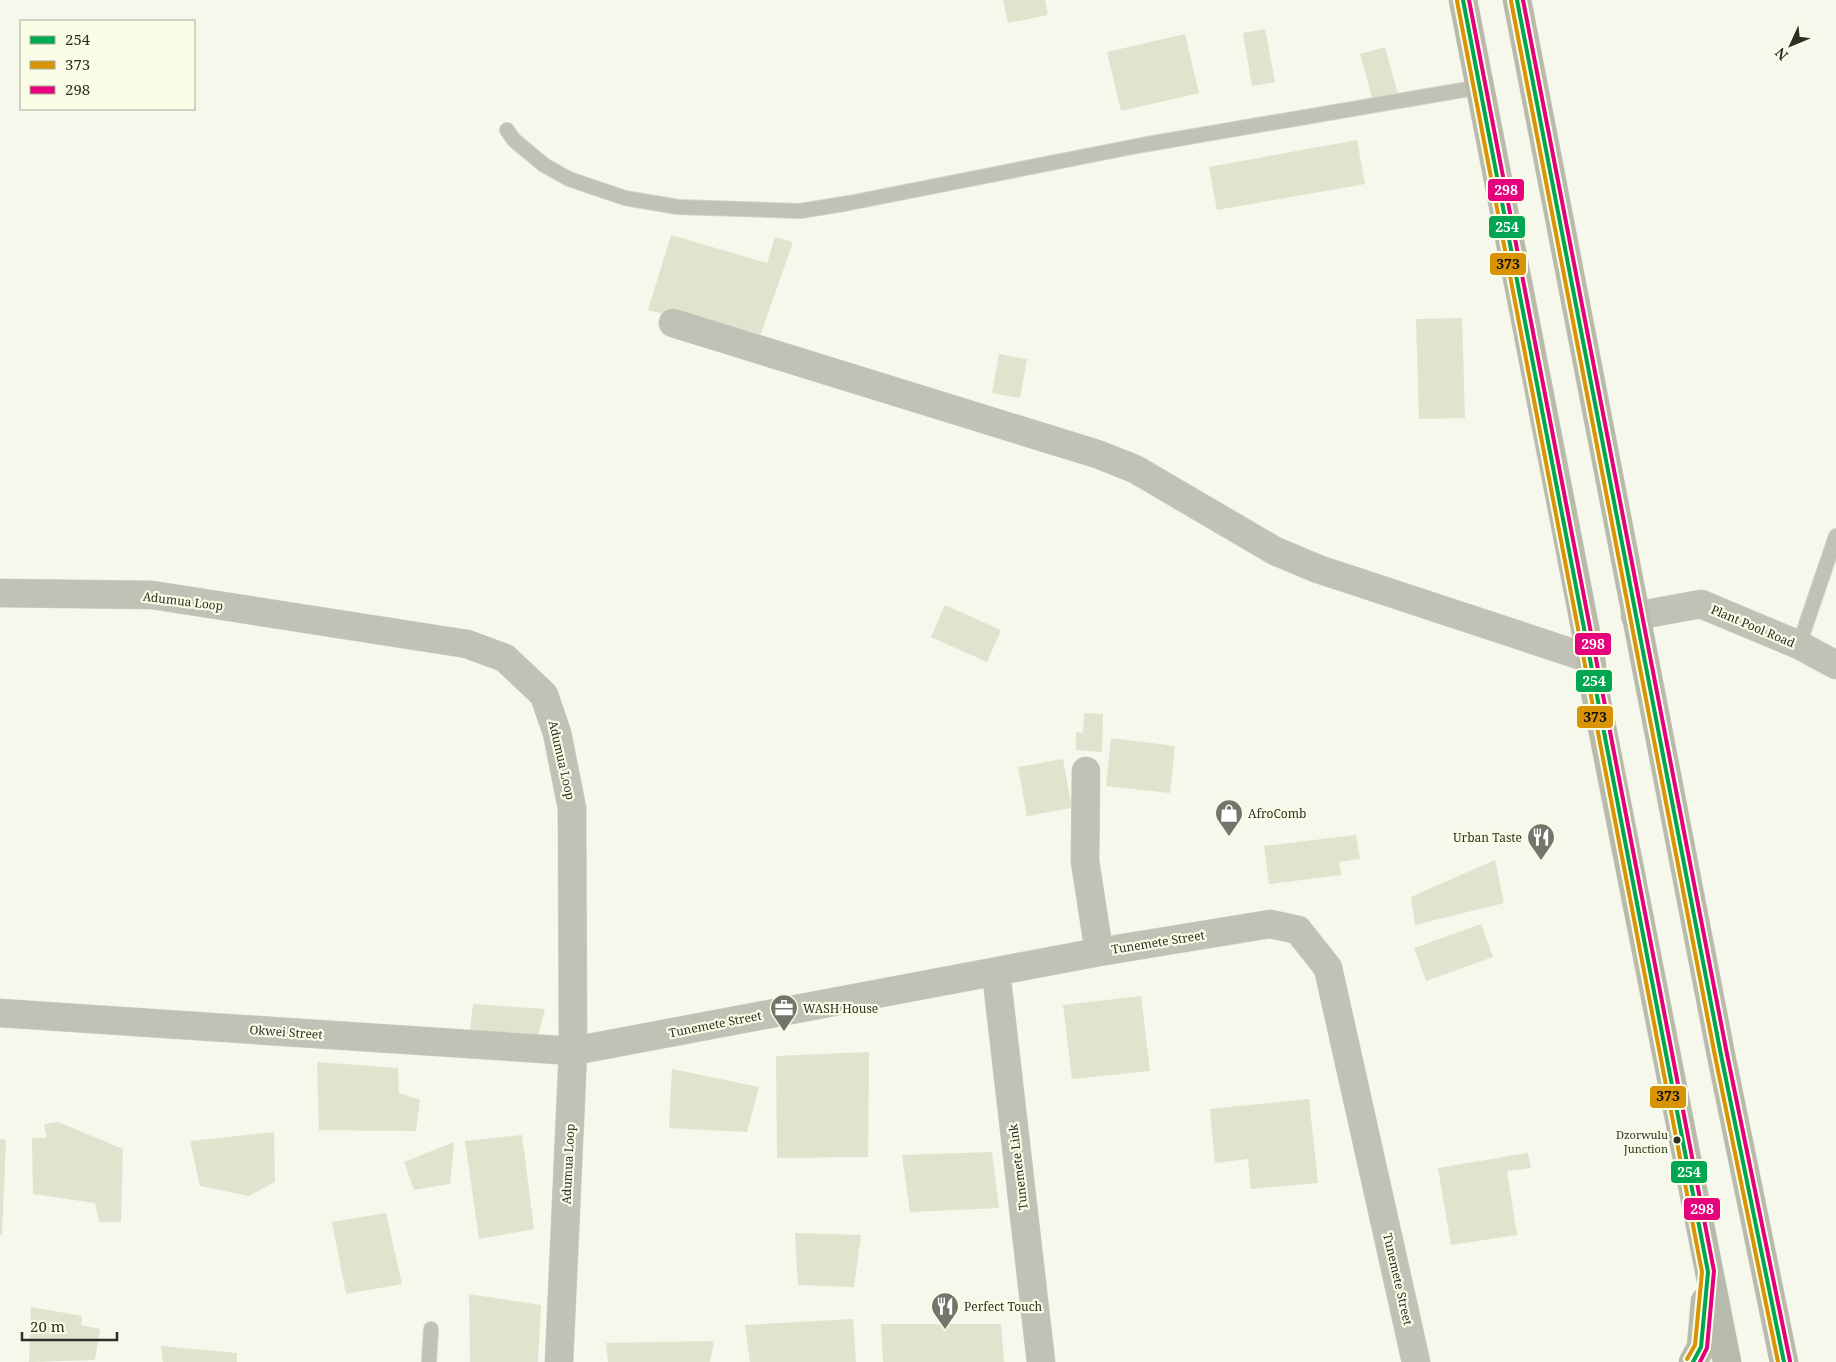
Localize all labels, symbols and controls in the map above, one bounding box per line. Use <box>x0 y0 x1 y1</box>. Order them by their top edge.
legend <box>20 20 195 110</box>
north arrow <box>1766 20 1816 70</box>
text: 254 <box>65 29 91 49</box>
text: N <box>1771 44 1792 65</box>
text: 373 <box>65 54 90 74</box>
text: 298 <box>65 79 90 99</box>
line badge: 298 <box>1487 178 1525 202</box>
text: 298 <box>1494 180 1518 199</box>
line badge: 254 <box>1488 215 1526 239</box>
text: 254 <box>1495 217 1519 236</box>
line badge: 373 <box>1489 252 1527 276</box>
text: 373 <box>1496 254 1520 273</box>
street label: Adumua Loop <box>142 588 224 614</box>
street label: Plant Pool Road <box>1708 601 1798 652</box>
line badge: 298 <box>1574 632 1612 656</box>
text: 298 <box>1581 634 1605 653</box>
line badge: 254 <box>1575 669 1613 693</box>
text: 254 <box>1582 671 1606 690</box>
line badge: 373 <box>1576 705 1614 729</box>
text: 373 <box>1583 707 1607 726</box>
street label: Adumua Loop <box>545 719 579 801</box>
shop icon: AfroComb <box>1214 798 1244 837</box>
place label: AfroComb <box>1248 805 1306 822</box>
restaurant icon: Urban Taste <box>1526 822 1556 861</box>
place label: Urban Taste <box>1453 829 1522 846</box>
street label: Tunemete Street <box>1110 926 1206 958</box>
office icon: WASH House <box>769 993 799 1032</box>
place label: WASH House <box>803 1000 878 1017</box>
street label: Tunemete Street <box>667 1007 763 1041</box>
street label: Okwei Street <box>249 1021 323 1043</box>
line badge: 373 <box>1649 1085 1687 1109</box>
text: 373 <box>1656 1086 1680 1105</box>
street label: Tunemete Link <box>1004 1122 1032 1211</box>
street label: Adumua Loop <box>557 1123 579 1205</box>
place label: Dzorwulu Junction <box>1616 1127 1668 1156</box>
marker: Dzorwulu Junction <box>1672 1135 1682 1145</box>
line badge: 254 <box>1670 1160 1708 1184</box>
text: 254 <box>1677 1162 1701 1181</box>
line badge: 298 <box>1683 1197 1721 1221</box>
text: 298 <box>1690 1199 1714 1218</box>
street label: Tunemete Street <box>1379 1231 1417 1327</box>
restaurant icon: Perfect Touch <box>930 1291 960 1330</box>
place label: Perfect Touch <box>964 1298 1043 1315</box>
scale bar <box>22 1310 118 1342</box>
text: 20 m <box>30 1316 65 1336</box>

